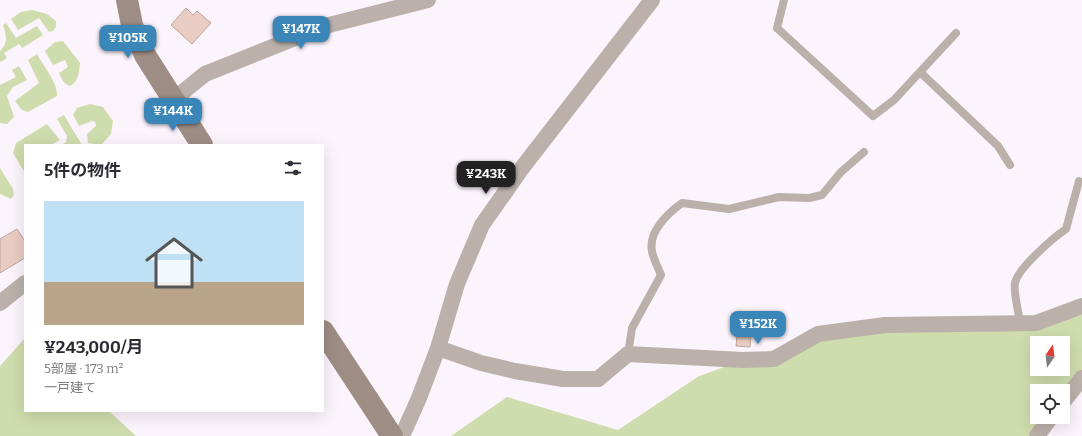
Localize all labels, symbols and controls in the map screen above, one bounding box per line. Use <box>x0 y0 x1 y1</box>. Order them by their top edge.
pin: ¥147K <box>273 16 329 50</box>
text: ¥147K <box>282 21 320 36</box>
pin: ¥105K <box>100 25 156 59</box>
text: ¥105K <box>108 30 148 45</box>
pin: ¥144K <box>145 98 201 132</box>
text: ¥144K <box>153 103 193 118</box>
icon: filters <box>282 157 304 179</box>
text: 5件の物件 <box>44 160 121 181</box>
pin: ¥243K <box>458 161 514 195</box>
text: ¥243K <box>466 166 506 181</box>
icon: home <box>138 227 210 299</box>
pin: ¥152K <box>730 311 786 345</box>
text: ¥152K <box>739 316 777 331</box>
north arrow <box>1030 336 1070 376</box>
map controls <box>1030 336 1070 424</box>
text: ¥243,000/月 <box>44 337 143 358</box>
text: 5部屋 · 173 m² <box>44 361 123 376</box>
text: 一戸建て <box>44 380 96 395</box>
button: locate <box>1030 384 1070 424</box>

